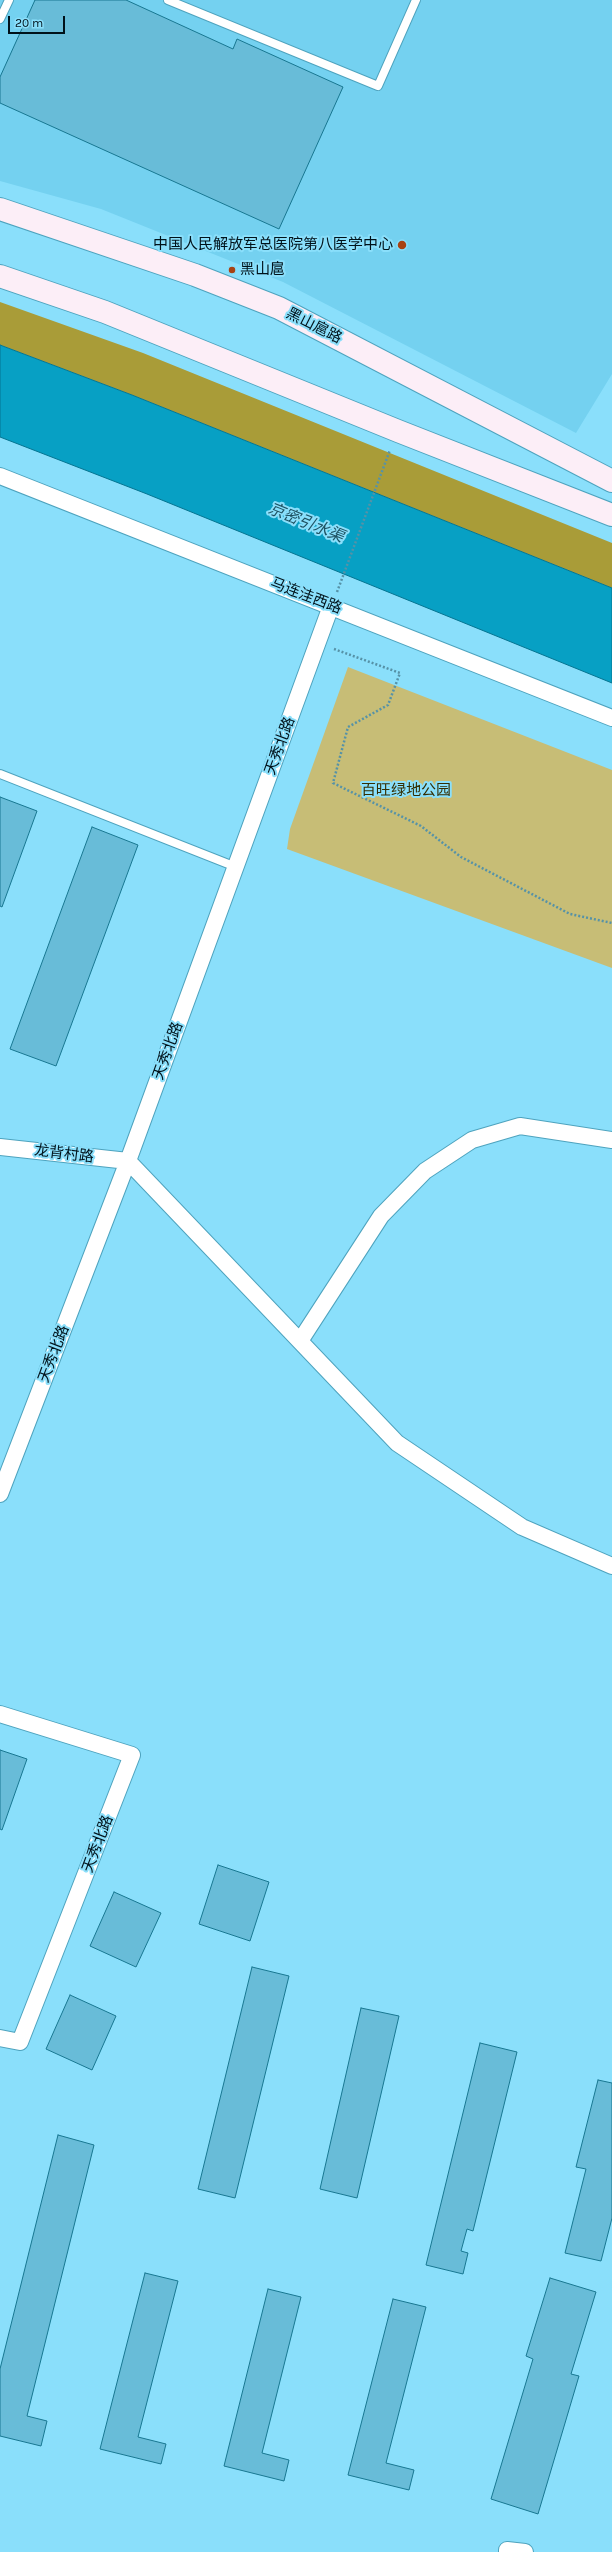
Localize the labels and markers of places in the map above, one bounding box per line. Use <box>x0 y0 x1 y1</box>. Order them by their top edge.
place label: 中国人民解放军总医院第八医学中心 <box>153 236 393 254</box>
marker: 中国人民解放军总医院第八医学中心 <box>396 239 408 251</box>
place label: 黑山扈 <box>240 261 285 279</box>
marker: 黑山扈 <box>227 265 237 275</box>

